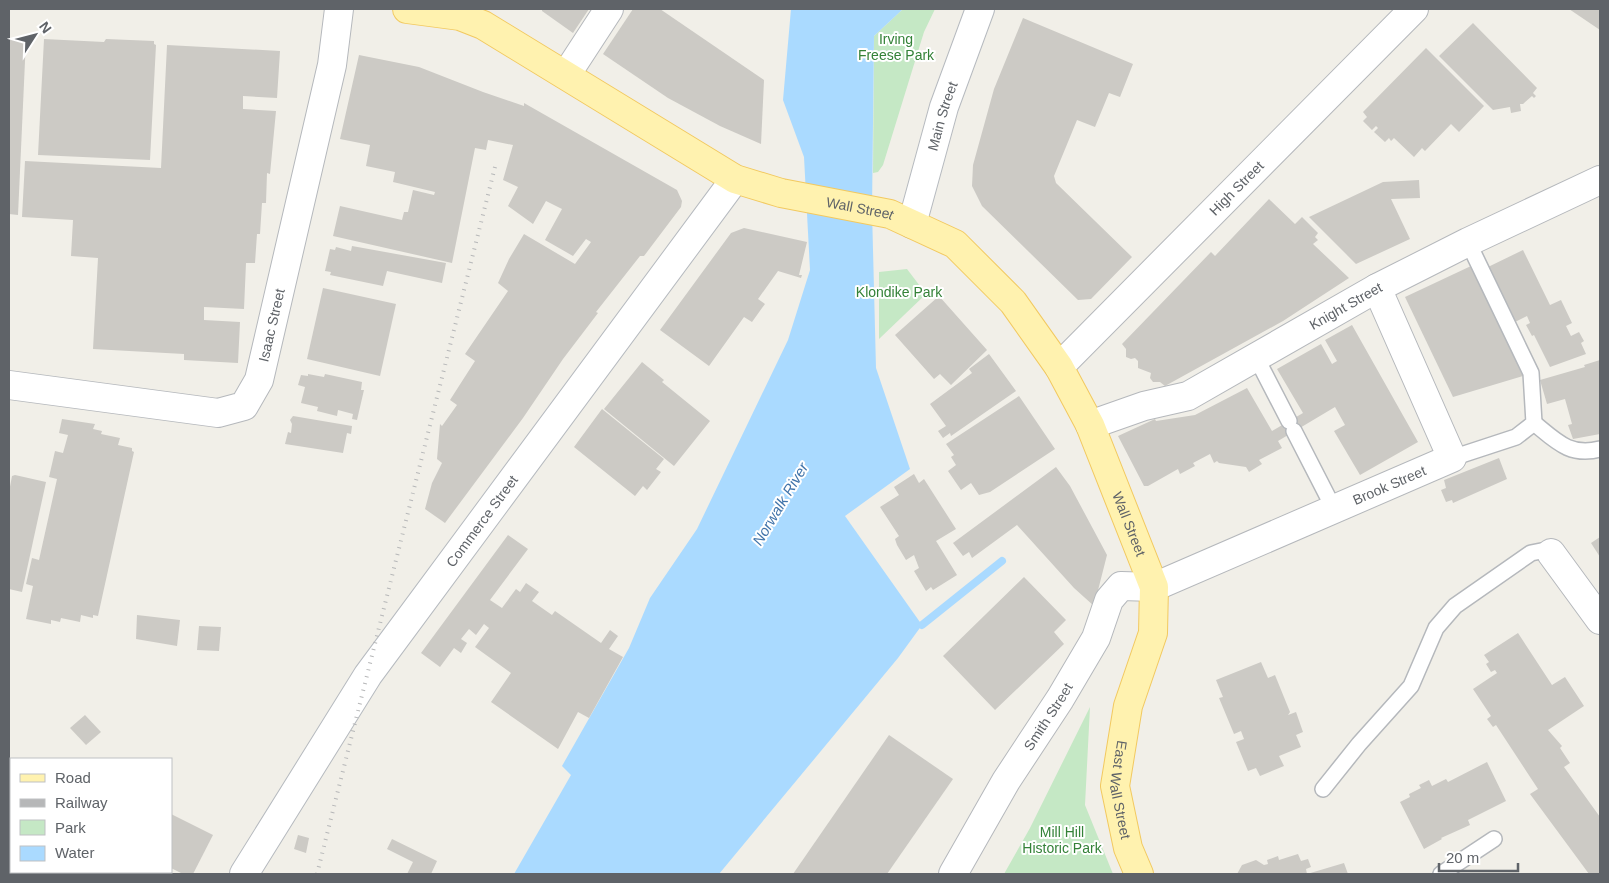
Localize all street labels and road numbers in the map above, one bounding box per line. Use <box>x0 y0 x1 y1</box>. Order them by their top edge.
street label: Main Street <box>924 79 961 153</box>
street label: High Street <box>1206 157 1267 219</box>
street label: Wall Street <box>825 194 897 223</box>
street label: Knight Street <box>1307 279 1385 333</box>
street label: Isaac Street <box>255 287 288 363</box>
street label: Brook Street <box>1350 462 1428 508</box>
street label: Commerce Street <box>443 472 521 570</box>
street label: Wall Street <box>1109 489 1149 559</box>
street label: Smith Street <box>1020 680 1076 753</box>
street label: East Wall Street <box>1107 739 1134 841</box>

